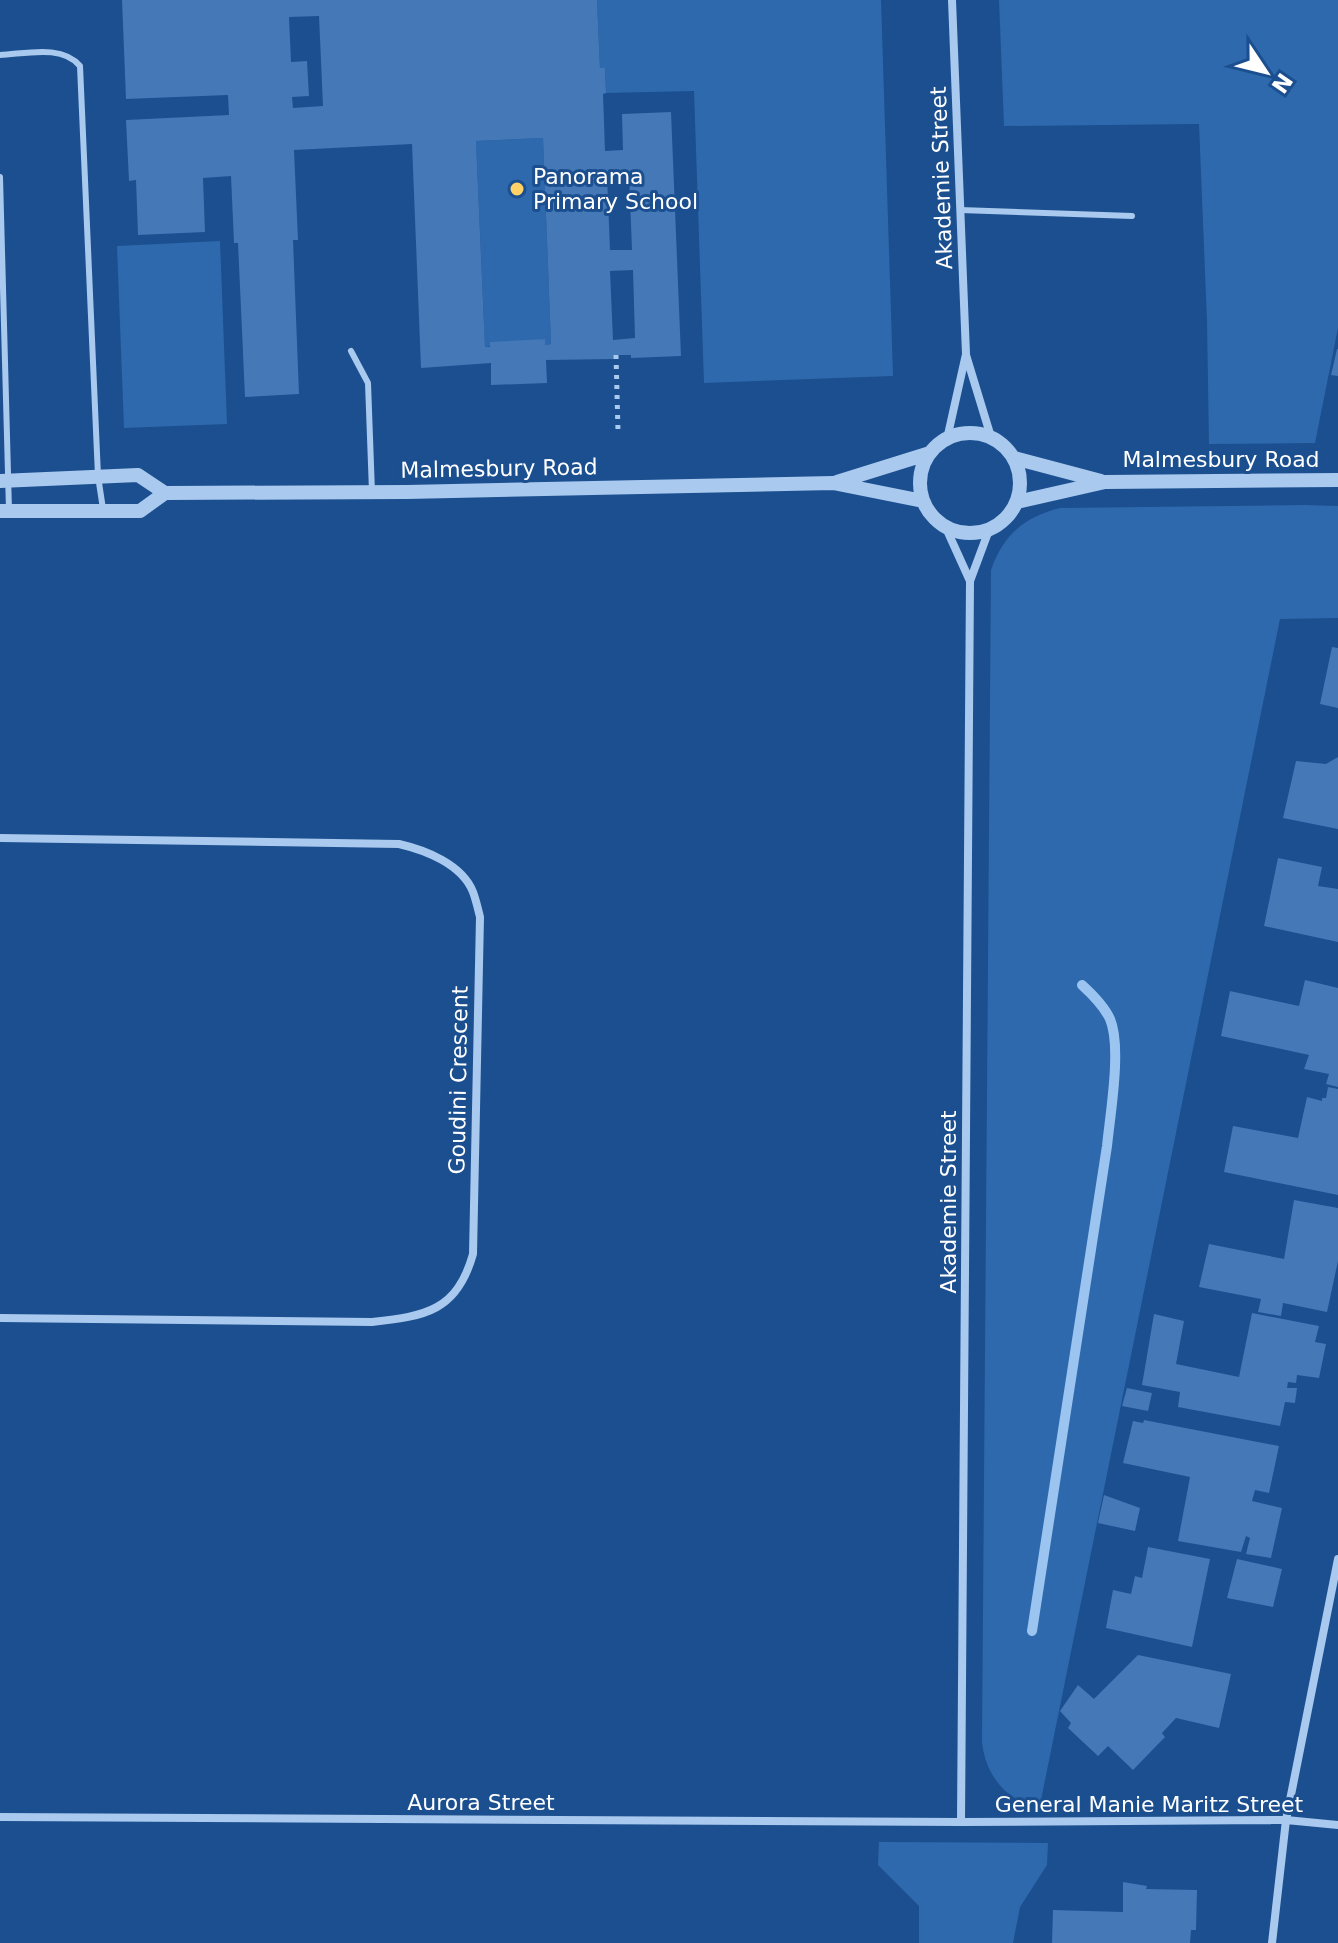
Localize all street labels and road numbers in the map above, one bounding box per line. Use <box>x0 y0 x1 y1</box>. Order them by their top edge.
street label: Akademie Street <box>926 86 957 270</box>
street label: Malmesbury Road <box>1122 447 1320 472</box>
street label: Malmesbury Road <box>400 454 598 483</box>
street label: Goudini Crescent <box>444 985 473 1175</box>
street label: Akademie Street <box>936 1110 961 1294</box>
street label: Aurora Street <box>407 1790 555 1815</box>
street label: General Manie Maritz Street <box>995 1792 1304 1817</box>

